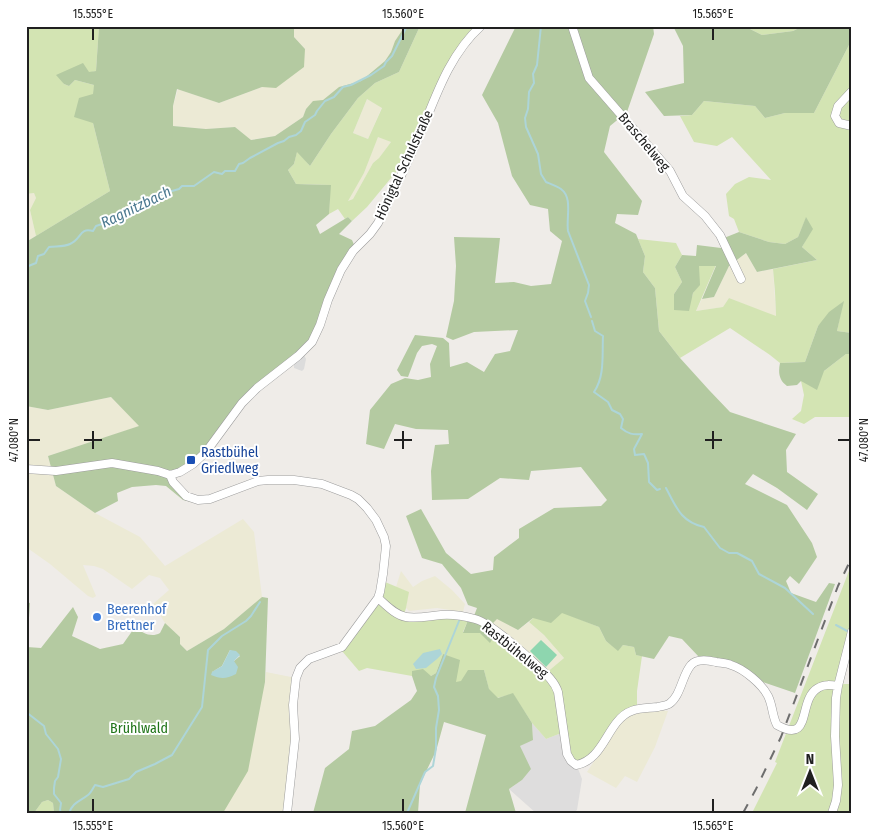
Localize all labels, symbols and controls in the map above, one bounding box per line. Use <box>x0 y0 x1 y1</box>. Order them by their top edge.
text: 15.555°E <box>73 7 114 21</box>
text: 15.560°E <box>382 7 424 21</box>
text: 15.565°E <box>693 7 734 21</box>
street label: Hönigtal Schulstraße <box>371 107 437 223</box>
street label: Braschelweg <box>615 109 674 175</box>
water label: Ragnitzbach <box>98 182 174 232</box>
text: 47.080°N <box>7 418 21 462</box>
text: 47.080°N <box>857 418 871 462</box>
place label: Rastbühel Griedlweg <box>201 444 259 477</box>
marker: Rastbühel Griedlweg <box>185 454 197 466</box>
place label: Beerenhof Brettner <box>107 601 168 634</box>
marker: Beerenhof Brettner <box>91 611 103 623</box>
street label: Rastbühelweg <box>478 618 552 682</box>
park label: Brühlwald <box>110 720 168 737</box>
north arrow <box>786 746 836 796</box>
text: N <box>806 751 814 768</box>
text: 15.555°E <box>73 819 114 833</box>
text: 15.560°E <box>382 819 424 833</box>
text: 15.565°E <box>693 819 734 833</box>

